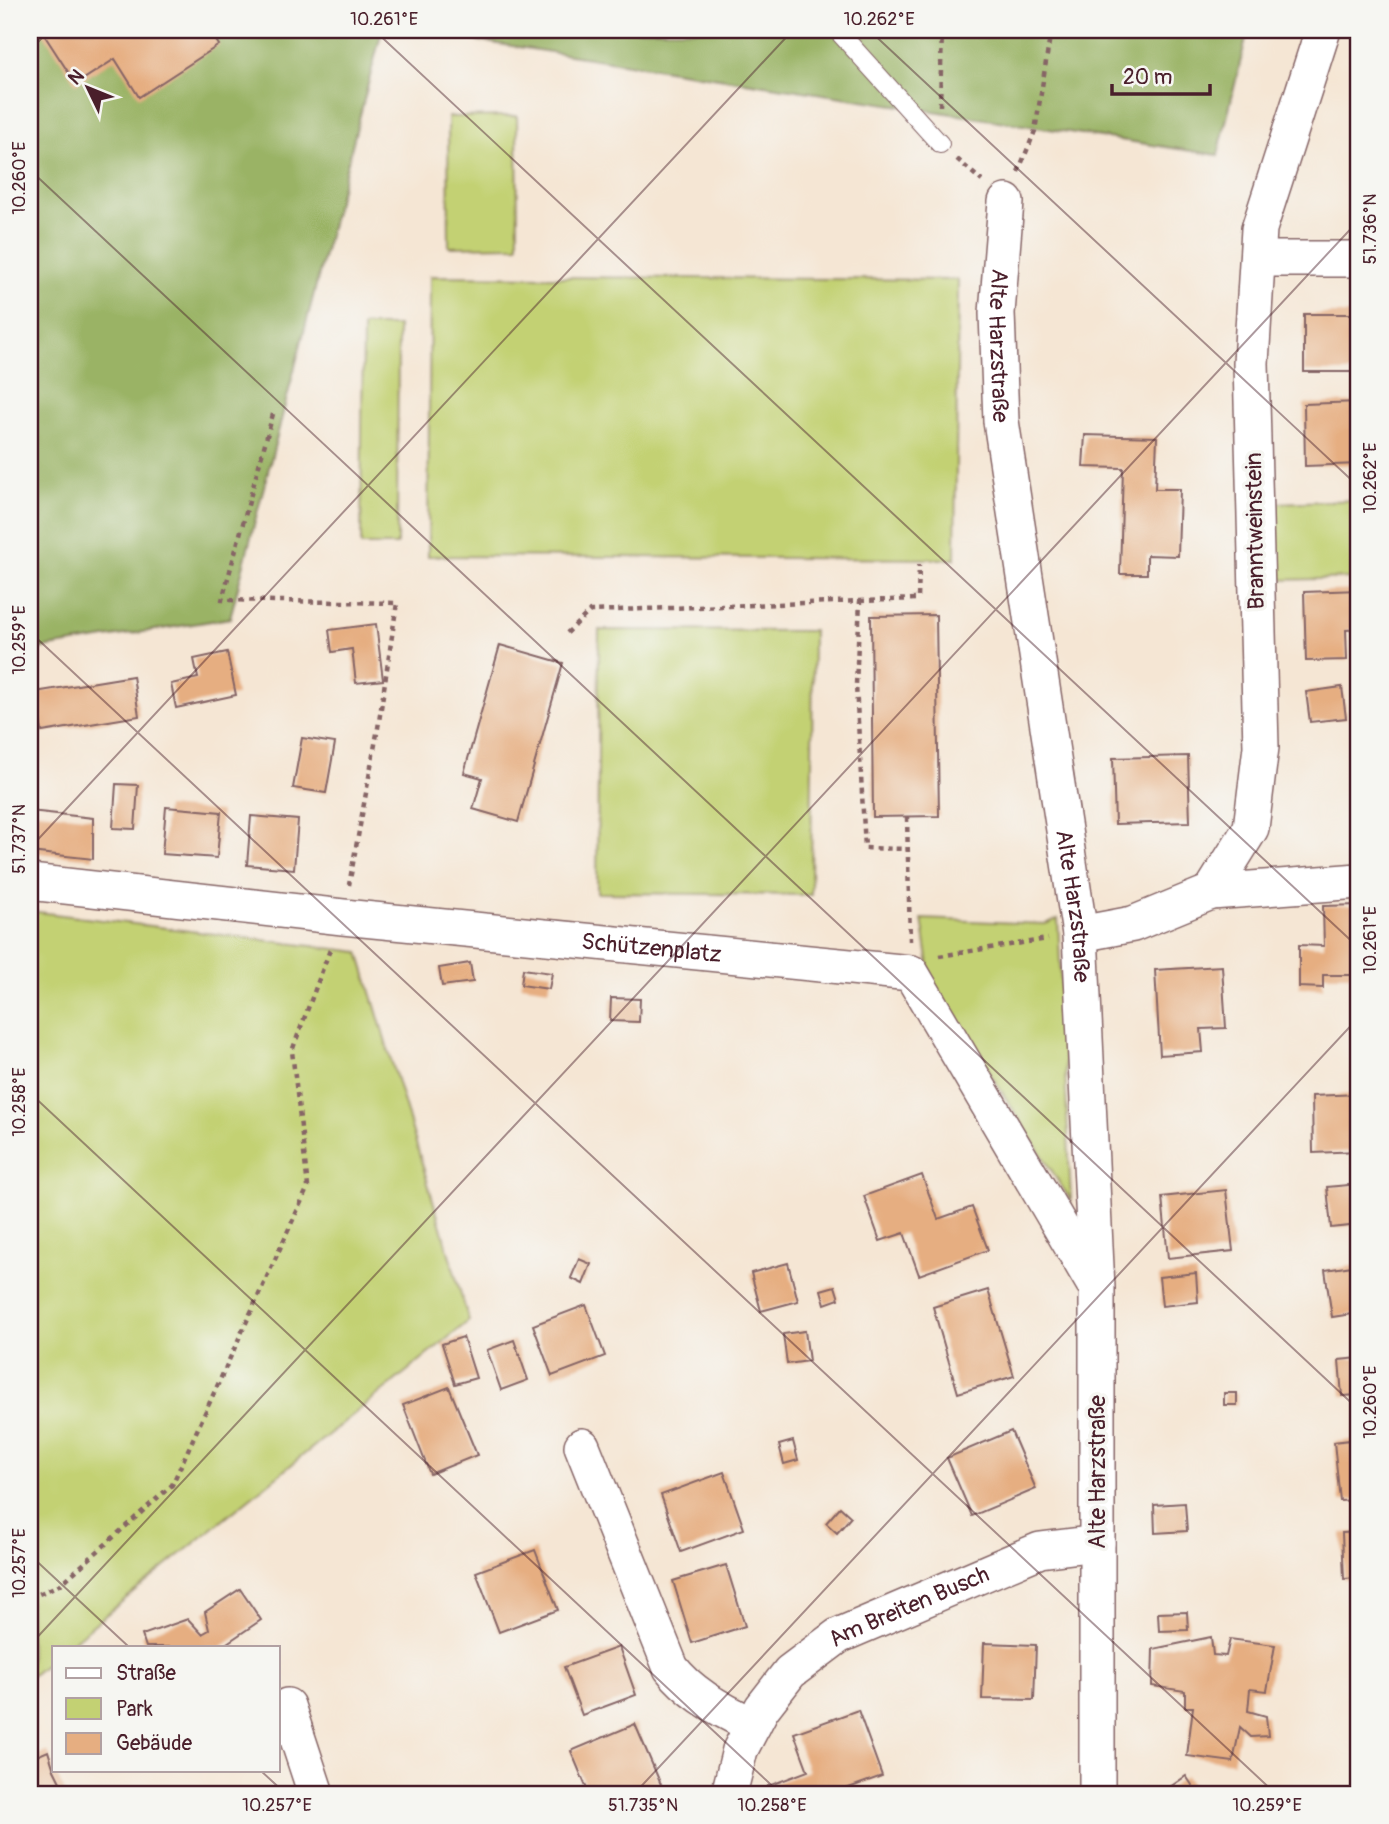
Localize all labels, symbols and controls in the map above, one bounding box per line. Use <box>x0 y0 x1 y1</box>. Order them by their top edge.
text: 10.261°E <box>350 8 418 31</box>
text: 10.262°E <box>843 8 915 31</box>
north arrow <box>52 52 122 122</box>
scale bar <box>1112 52 1210 96</box>
text: N <box>63 64 90 90</box>
text: 20 m <box>1123 64 1172 91</box>
text: 10.260°E <box>8 141 31 215</box>
text: 51.736°N <box>1359 194 1382 264</box>
street label: Alte Harzstraße <box>982 268 1016 424</box>
text: 10.262°E <box>1359 442 1382 514</box>
street label: Branntweinstein <box>1239 452 1271 610</box>
text: 10.259°E <box>8 605 31 675</box>
text: 51.737°N <box>8 804 31 874</box>
street label: Alte Harzstraße <box>1050 828 1097 984</box>
text: 10.261°E <box>1359 906 1382 974</box>
street label: Schützenplatz <box>580 926 723 969</box>
text: 10.258°E <box>8 1067 31 1137</box>
text: 10.260°E <box>1359 1365 1382 1439</box>
street label: Alte Harzstraße <box>1083 1394 1112 1549</box>
text: 10.257°E <box>8 1528 31 1598</box>
street label: Am Breiten Busch <box>822 1559 993 1653</box>
legend <box>52 1646 280 1772</box>
text: Straße <box>116 1660 176 1687</box>
text: Park <box>116 1696 153 1723</box>
text: Gebäude <box>116 1730 193 1757</box>
text: 10.257°E <box>242 1794 312 1817</box>
text: 51.735°N <box>608 1794 678 1817</box>
text: 10.258°E <box>737 1794 807 1817</box>
text: 10.259°E <box>1232 1794 1302 1817</box>

